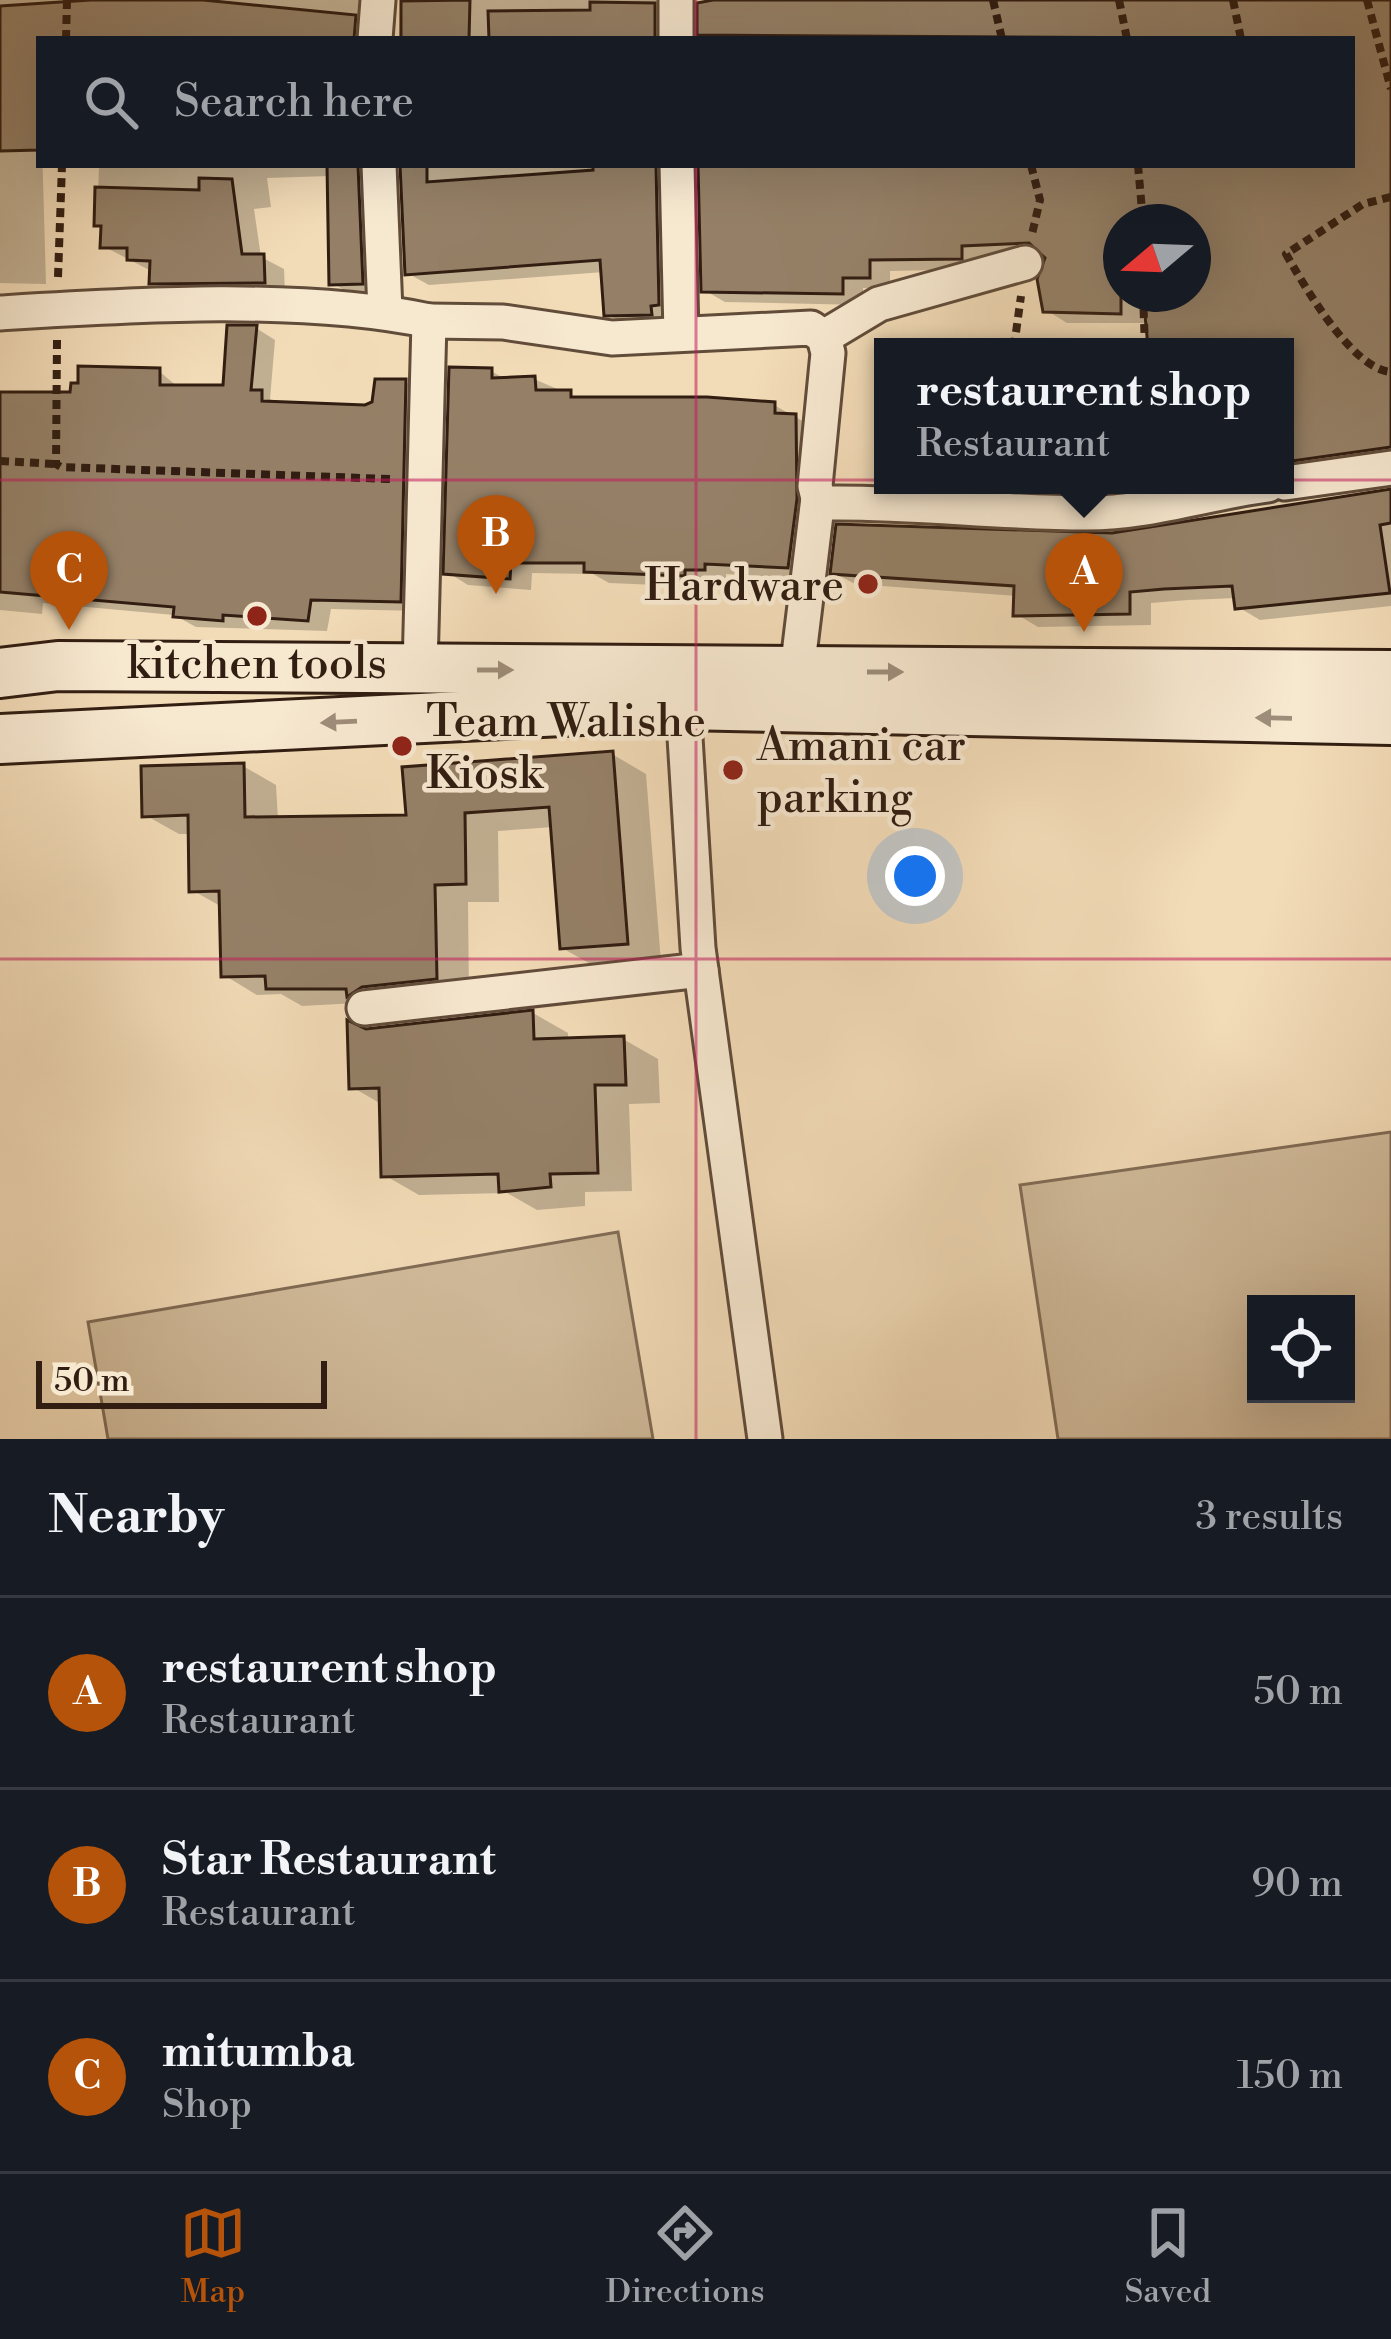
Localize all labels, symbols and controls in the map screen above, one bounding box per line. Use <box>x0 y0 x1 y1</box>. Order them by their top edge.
search box <box>36 36 1355 168</box>
icon: search <box>78 69 144 135</box>
text: Search here <box>174 74 414 131</box>
north arrow <box>1103 204 1211 312</box>
popup <box>874 338 1294 494</box>
text: restaurent shop <box>916 363 1252 420</box>
text: Restaurant <box>916 420 1110 469</box>
pin: B <box>457 495 535 594</box>
pin: C <box>30 531 108 630</box>
pin: A <box>1045 533 1123 632</box>
place label: Hardware <box>644 558 844 615</box>
marker: Hardware <box>855 571 881 597</box>
marker: kitchen tools <box>244 603 270 629</box>
place label: kitchen tools <box>127 636 387 693</box>
one-way arrow <box>477 660 515 679</box>
one-way arrow <box>867 662 905 682</box>
place label: Team Walishe Kiosk <box>426 694 706 803</box>
one-way arrow <box>1254 708 1292 727</box>
one-way arrow <box>319 713 357 732</box>
place label: Amani car parking <box>756 718 966 827</box>
marker: Team Walishe Kiosk <box>389 733 415 759</box>
marker: Amani car parking <box>720 757 746 783</box>
your location <box>885 846 945 906</box>
map controls <box>1247 1295 1355 1403</box>
button: locate <box>1247 1295 1355 1403</box>
scale bar <box>36 1355 327 1408</box>
text: 50 m <box>54 1361 130 1402</box>
text: Nearby <box>48 1485 224 1549</box>
text: 3 results <box>1195 1493 1343 1542</box>
text: restaurent shop <box>162 1640 497 1697</box>
text: A <box>73 1668 101 1717</box>
text: 50 m <box>1253 1668 1343 1717</box>
text: Restaurant <box>162 1697 356 1746</box>
text: Star Restaurant <box>162 1832 496 1889</box>
text: B <box>72 1860 102 1909</box>
text: 90 m <box>1251 1860 1343 1909</box>
text: Restaurant <box>162 1889 356 1938</box>
text: mitumba <box>162 2024 354 2081</box>
text: C <box>73 2052 101 2101</box>
text: 150 m <box>1237 2052 1343 2101</box>
text: Shop <box>162 2081 252 2130</box>
tab: Map <box>180 2200 246 2313</box>
tab: Directions <box>606 2200 765 2313</box>
tab: Saved <box>1124 2200 1211 2313</box>

